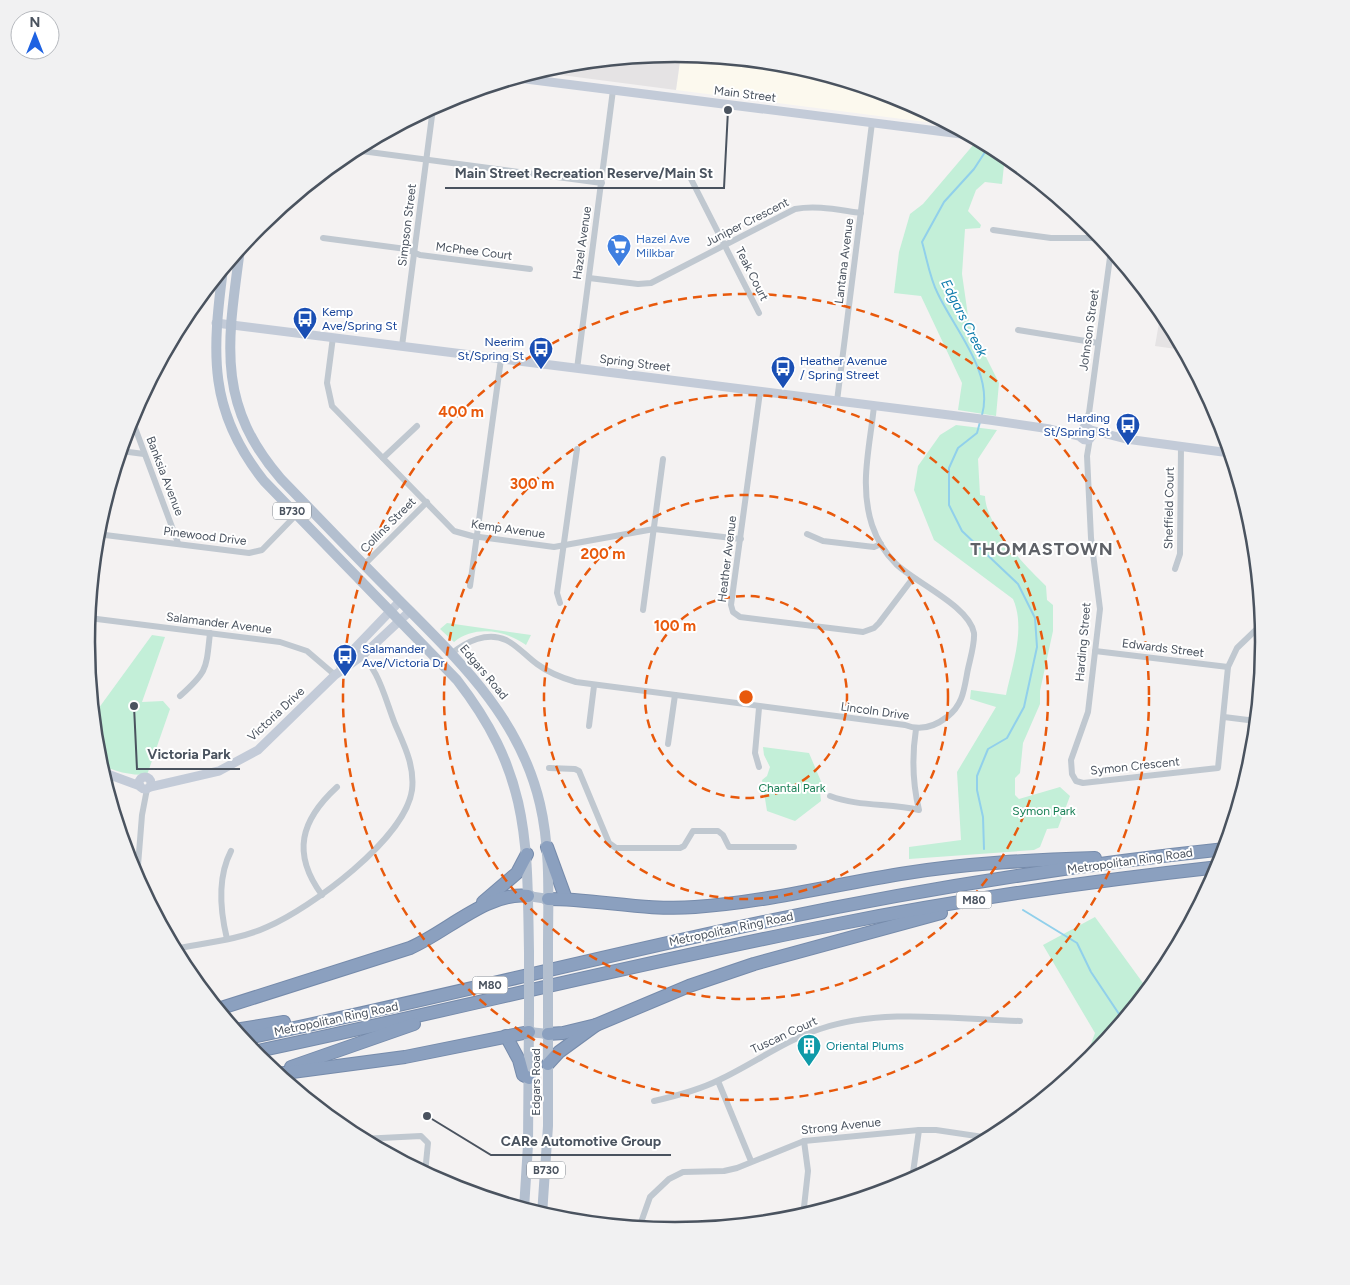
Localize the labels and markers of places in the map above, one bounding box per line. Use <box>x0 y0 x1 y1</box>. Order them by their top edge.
callout: Main Street Recreation Reserve/Main St <box>445 159 724 188</box>
place label: Hazel Ave Milkbar <box>636 232 690 260</box>
supermarket icon: Hazel Ave Milkbar <box>606 233 632 267</box>
place label: Kemp Ave/Spring St <box>322 305 398 333</box>
bus stop icon: Kemp Ave/Spring St <box>292 306 318 340</box>
place label: Neerim St/Spring St <box>458 335 524 363</box>
bus stop icon: Neerim St/Spring St <box>528 336 554 370</box>
place label: Heather Avenue / Spring Street <box>800 354 888 382</box>
bus stop icon: Heather Avenue / Spring Street <box>770 355 796 389</box>
place label: Harding St/Spring St <box>1044 411 1110 439</box>
bus stop icon: Harding St/Spring St <box>1115 412 1141 446</box>
place label: Salamander Ave/Victoria Dr <box>362 642 445 670</box>
bus stop icon: Salamander Ave/Victoria Dr <box>332 643 358 677</box>
centre of rings <box>737 688 755 706</box>
callout: Victoria Park <box>137 740 240 769</box>
building icon: Oriental Plums <box>796 1033 822 1067</box>
place label: Oriental Plums <box>826 1039 904 1053</box>
callout: CARe Automotive Group <box>491 1126 671 1155</box>

